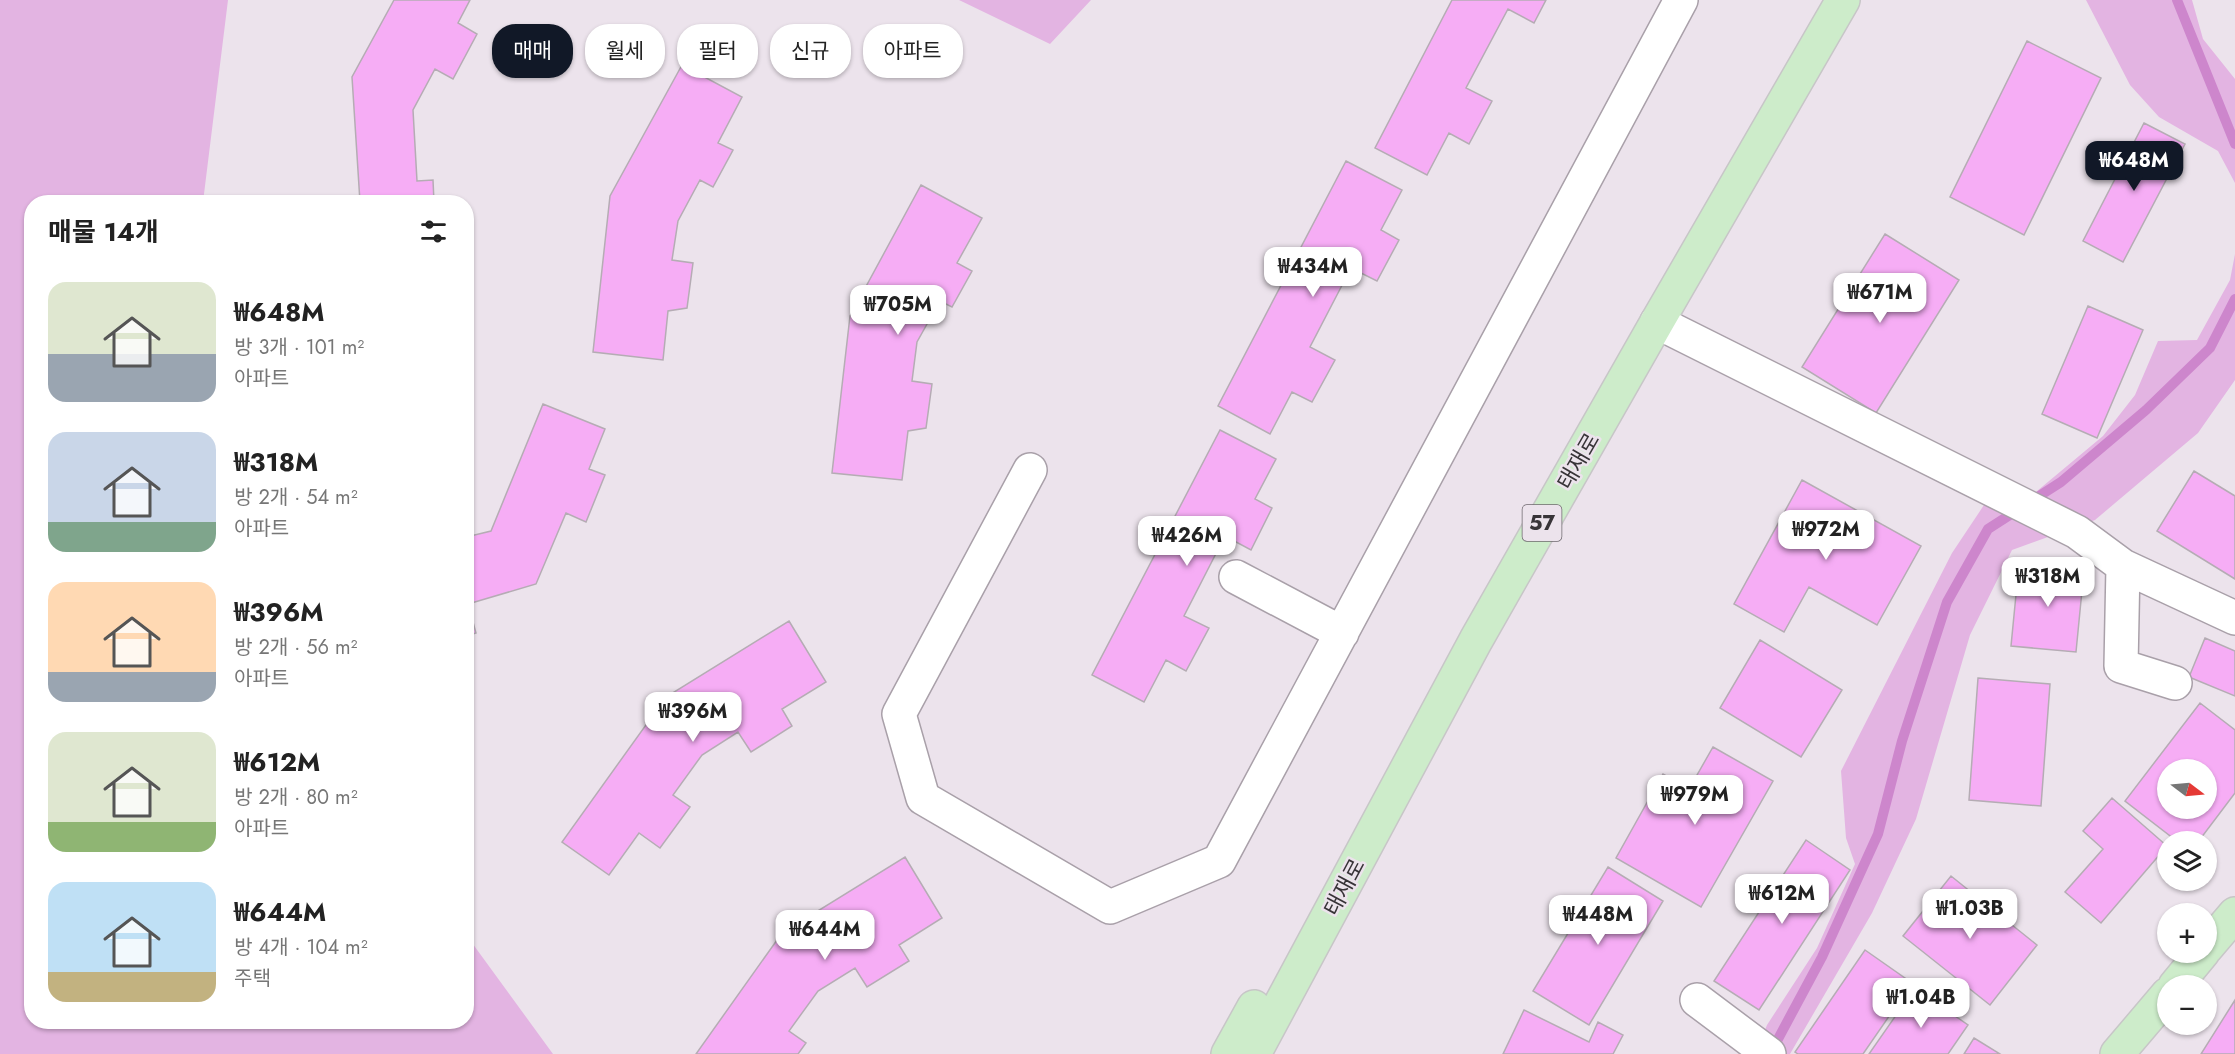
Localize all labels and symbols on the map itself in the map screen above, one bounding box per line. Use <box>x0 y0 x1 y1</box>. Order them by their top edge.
pin: ₩648M <box>2092 141 2176 192</box>
pin: ₩434M <box>1271 247 1355 298</box>
pin: ₩671M <box>1838 273 1922 324</box>
pin: ₩705M <box>856 285 940 336</box>
street label: 태재로 <box>1549 427 1607 495</box>
road number: 57 <box>1522 505 1562 541</box>
pin: ₩972M <box>1784 510 1868 561</box>
pin: ₩426M <box>1145 516 1229 567</box>
pin: ₩318M <box>2006 557 2090 608</box>
pin: ₩396M <box>651 692 735 743</box>
north arrow <box>2157 759 2217 819</box>
pin: ₩979M <box>1653 775 1737 826</box>
street label: 태재로 <box>1316 853 1372 921</box>
pin: ₩612M <box>1740 874 1824 925</box>
pin: ₩1.03B <box>1921 889 2019 940</box>
pin: ₩448M <box>1556 895 1640 946</box>
pin: ₩644M <box>783 910 867 961</box>
pin: ₩1.04B <box>1872 978 1970 1029</box>

